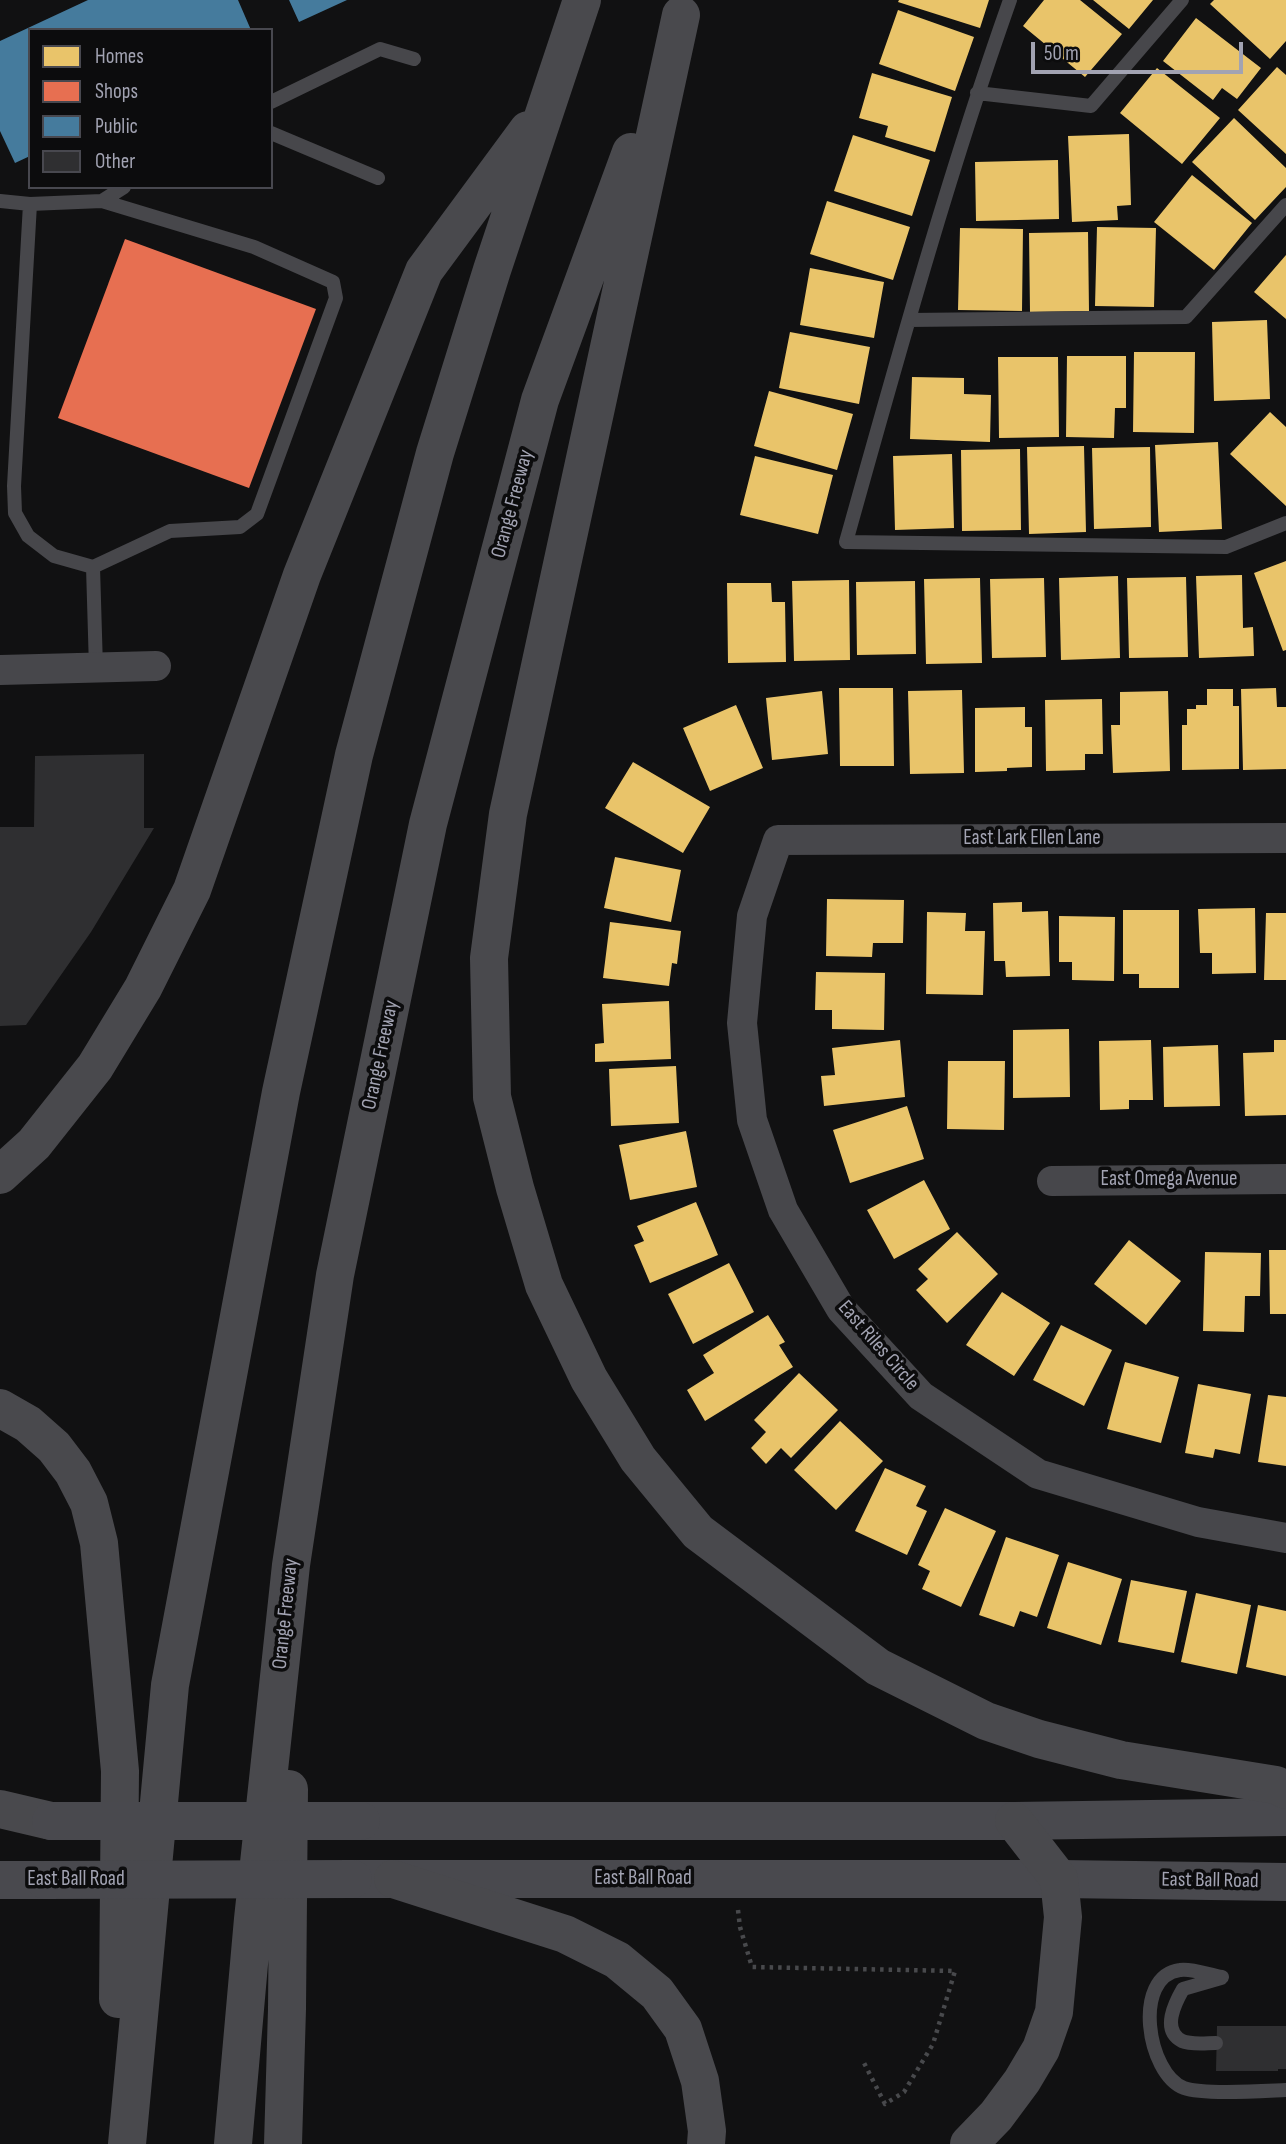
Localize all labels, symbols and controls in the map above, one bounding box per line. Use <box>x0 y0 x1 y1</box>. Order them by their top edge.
legend <box>28 28 273 189</box>
scale bar <box>1034 28 1246 72</box>
text: 50 m <box>1044 41 1079 66</box>
text: Homes <box>95 44 144 69</box>
text: Shops <box>95 79 138 104</box>
text: Public <box>95 114 138 139</box>
text: Other <box>95 149 135 174</box>
street label: Orange Freeway <box>486 447 540 561</box>
street label: East Lark Ellen Lane <box>963 826 1101 852</box>
street label: Orange Freeway <box>357 998 405 1112</box>
street label: East Omega Avenue <box>1101 1167 1237 1193</box>
street label: East Riles Circle <box>832 1296 924 1396</box>
street label: Orange Freeway <box>268 1557 304 1671</box>
street label: East Ball Road <box>594 1866 692 1892</box>
street label: East Ball Road <box>27 1867 125 1893</box>
street label: East Ball Road <box>1161 1868 1259 1894</box>

